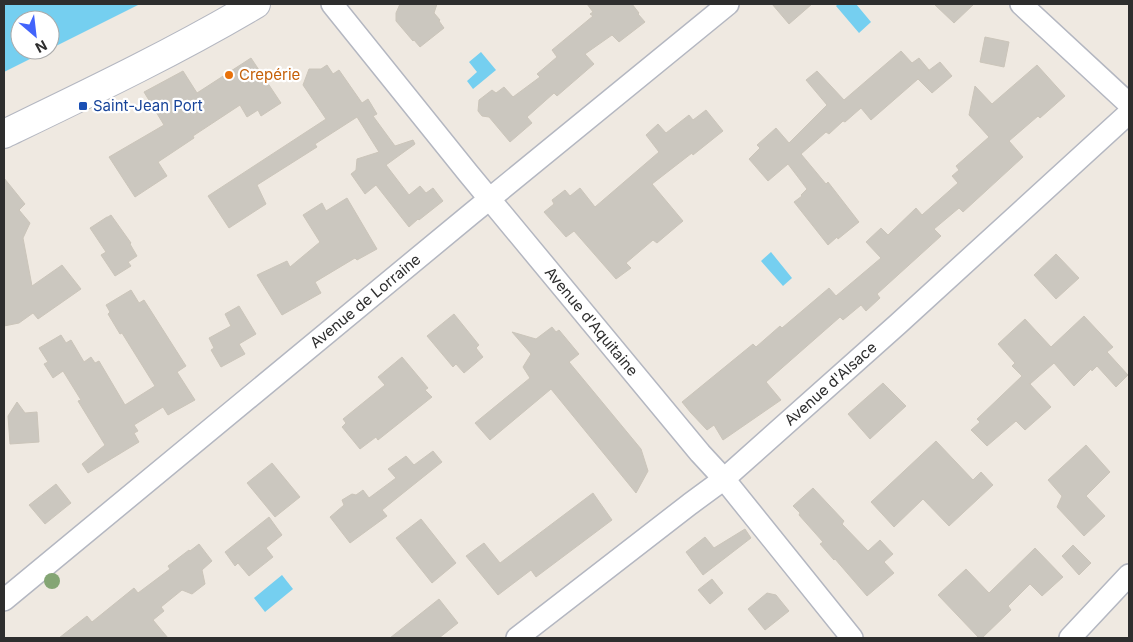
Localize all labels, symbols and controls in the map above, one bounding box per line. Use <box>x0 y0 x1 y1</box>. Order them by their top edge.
north arrow <box>10 10 60 60</box>
text: N <box>33 37 50 57</box>
place label: Crepérie <box>239 65 300 84</box>
marker: Crepérie <box>223 69 235 81</box>
place label: Saint-Jean Port <box>93 96 203 115</box>
marker: Saint-Jean Port <box>77 100 89 112</box>
street label: Avenue de Lorraine <box>306 250 424 352</box>
street label: Avenue d'Aquitaine <box>541 263 642 380</box>
street label: Avenue d'Alsace <box>780 337 880 430</box>

